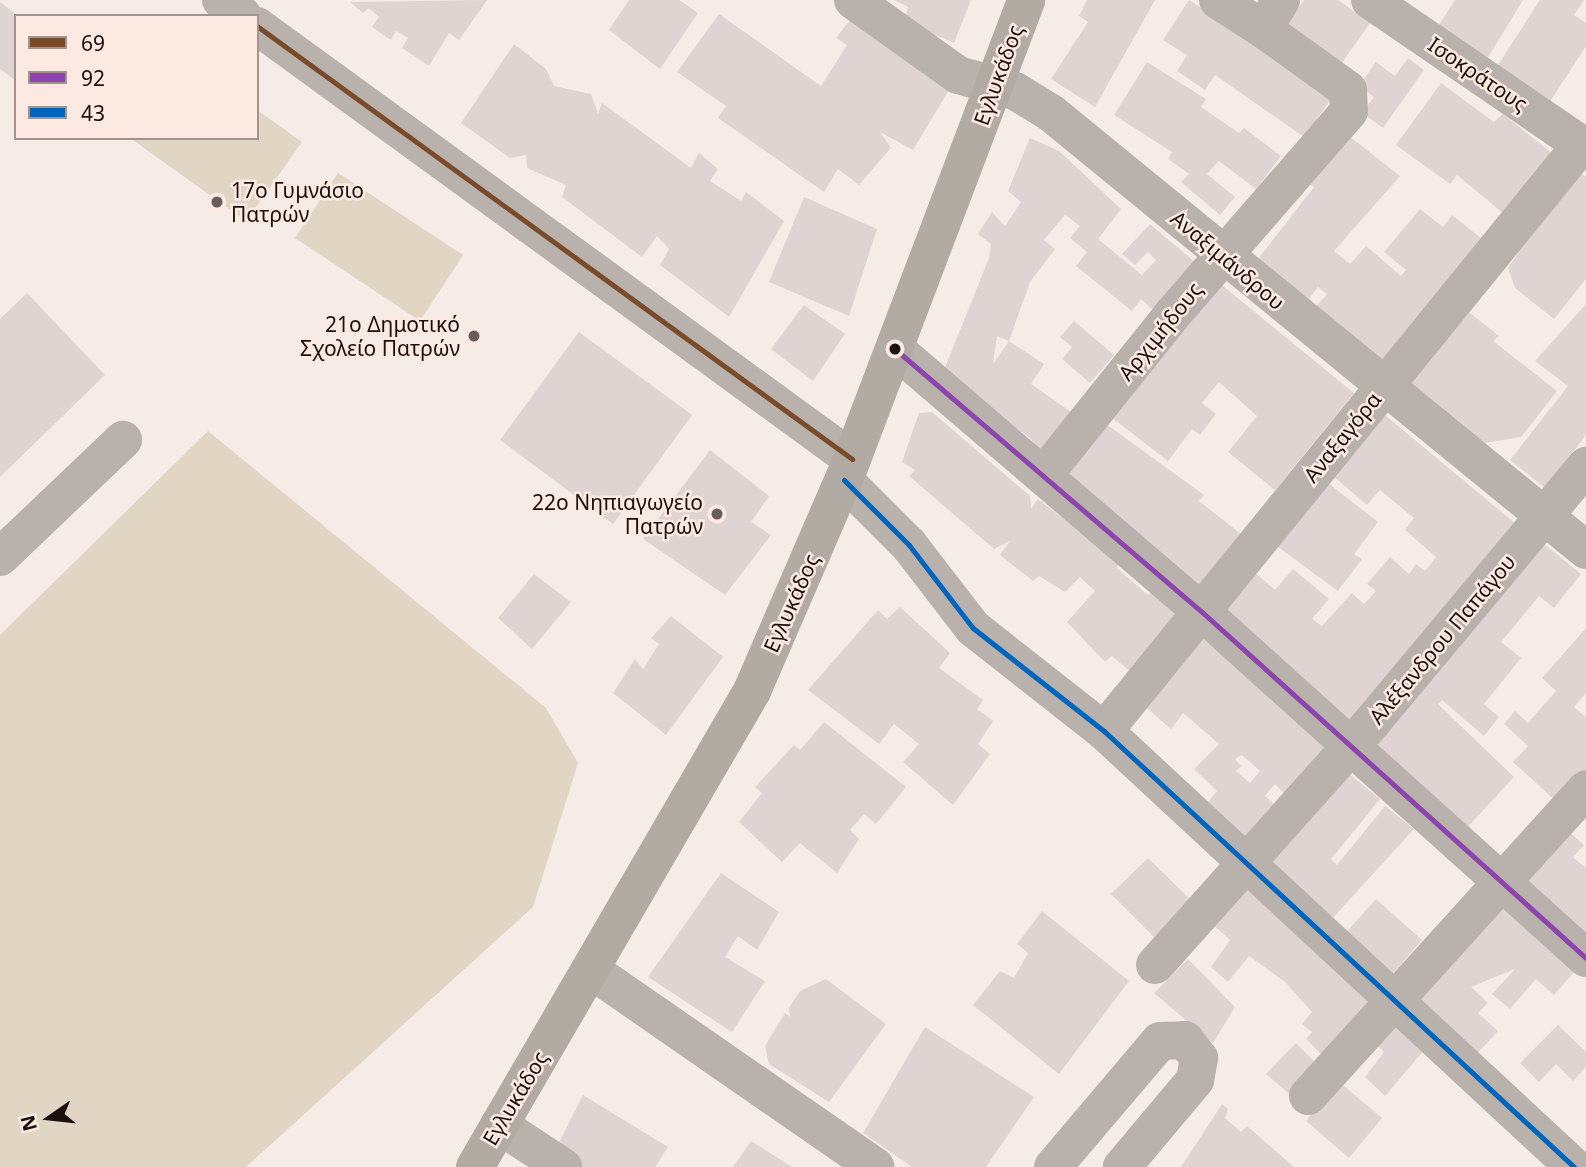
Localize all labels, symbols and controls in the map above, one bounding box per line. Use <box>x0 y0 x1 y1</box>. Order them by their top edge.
legend <box>14 14 259 140</box>
street label: Εγλυκάδος <box>968 21 1028 129</box>
text: 69 <box>81 29 105 57</box>
street label: Ισοκράτους <box>1424 32 1532 116</box>
text: 92 <box>81 64 105 92</box>
text: 43 <box>81 99 105 127</box>
place label: 17ο Γυμνάσιο Πατρών <box>231 177 364 227</box>
marker: 17ο Γυμνάσιο Πατρών <box>209 194 225 210</box>
street label: Αναξιμάνδρου <box>1166 205 1290 315</box>
street label: Αρχιμήδους <box>1113 277 1207 385</box>
place label: 21ο Δημοτικό Σχολείο Πατρών <box>300 311 460 361</box>
marker: 21ο Δημοτικό Σχολείο Πατρών <box>466 328 482 344</box>
unlabelled marker <box>888 342 902 356</box>
street label: Αναξαγόρα <box>1298 387 1386 487</box>
place label: 22ο Νηπιαγωγείο Πατρών <box>532 489 703 539</box>
marker: 22ο Νηπιαγωγείο Πατρών <box>709 506 725 522</box>
street label: Αλέξανδρου Παπάγου <box>1364 549 1520 729</box>
street label: Εγλυκάδος <box>758 550 824 656</box>
street label: Εγλυκάδος <box>477 1046 553 1150</box>
north arrow <box>14 1083 84 1153</box>
text: N <box>14 1112 43 1134</box>

